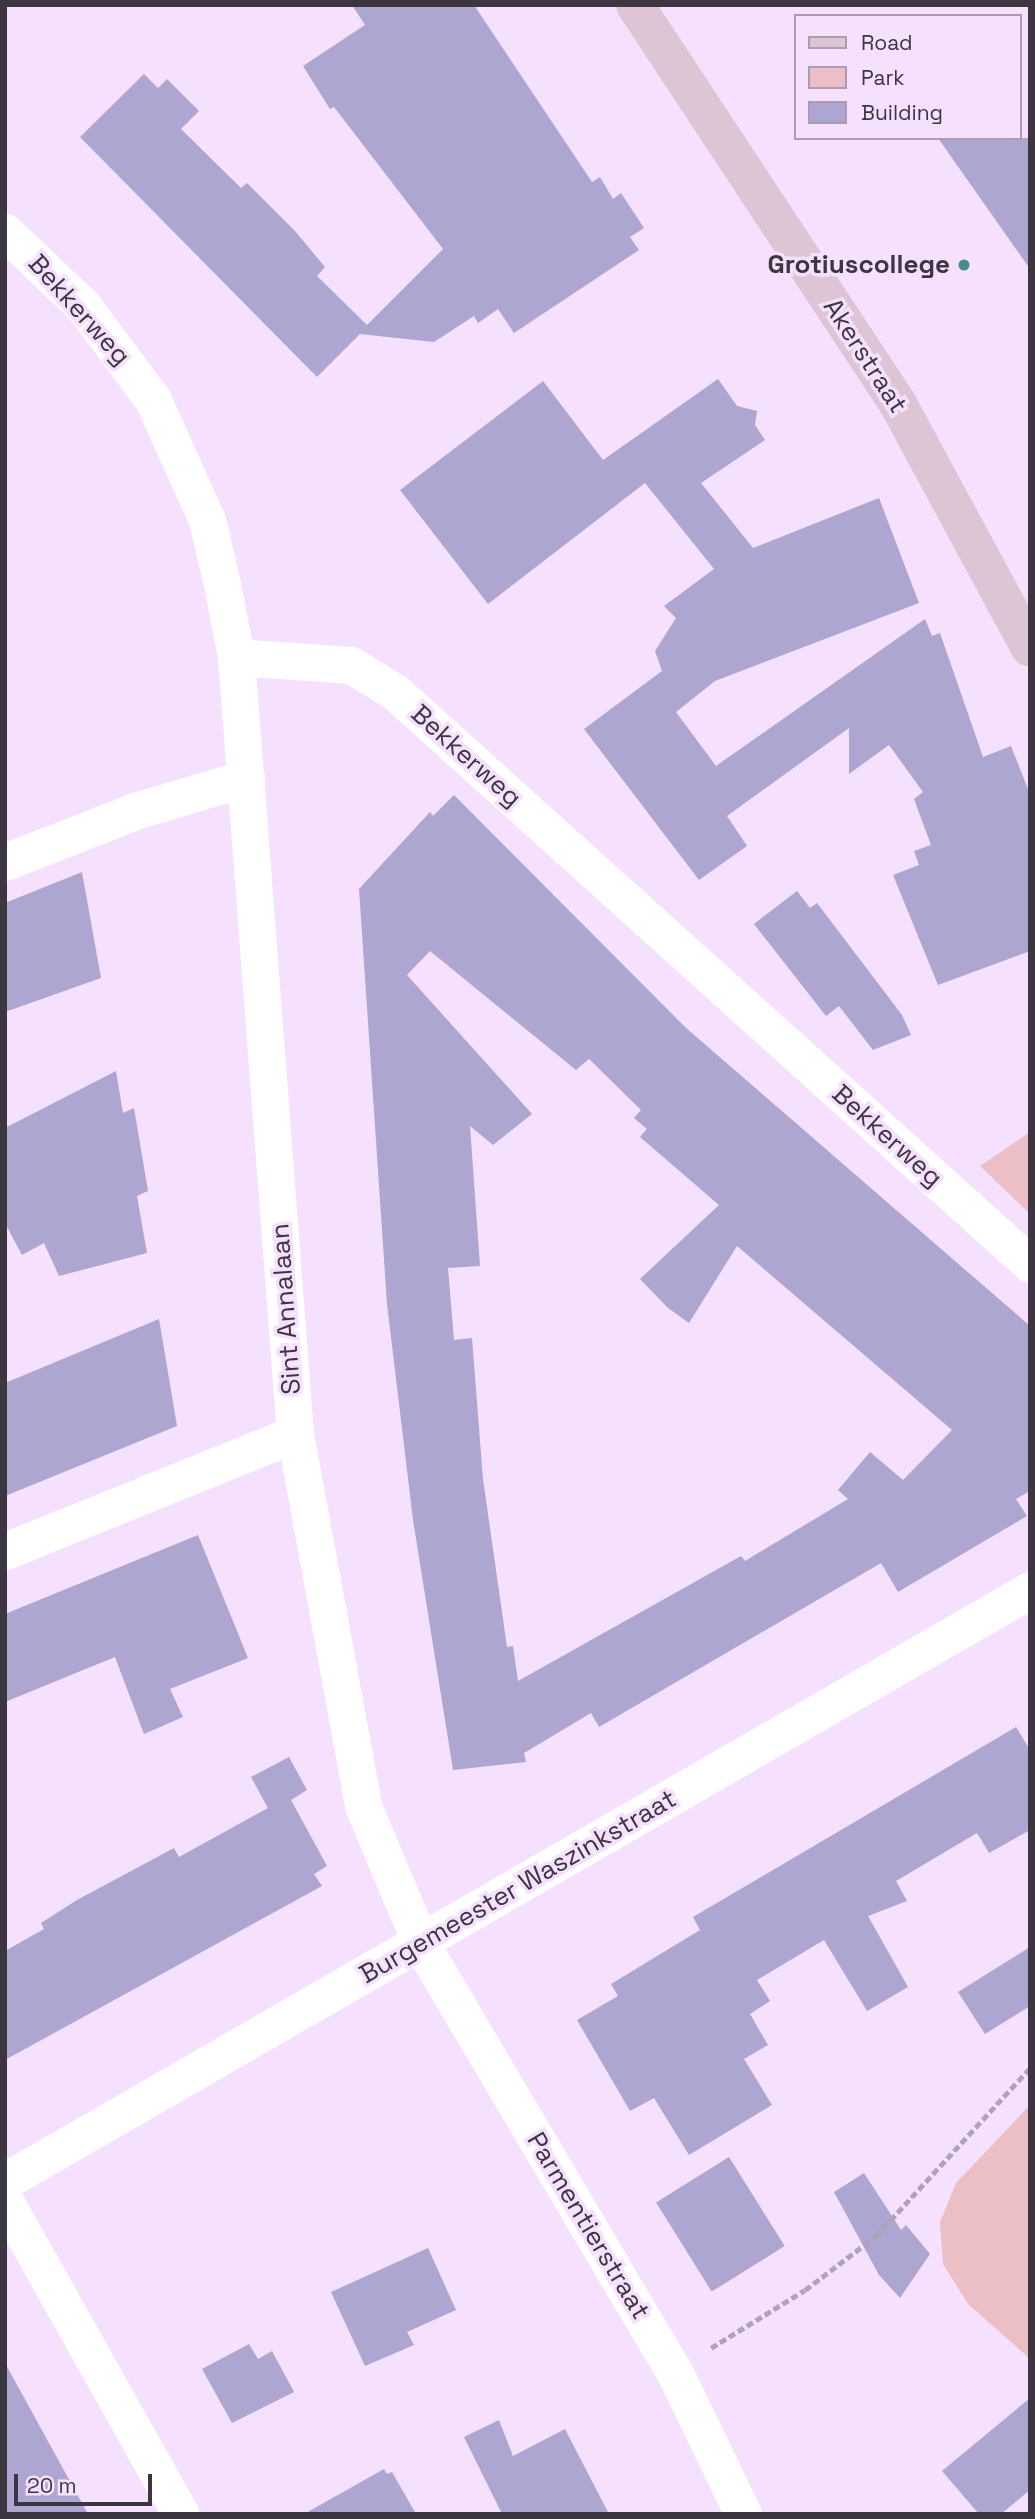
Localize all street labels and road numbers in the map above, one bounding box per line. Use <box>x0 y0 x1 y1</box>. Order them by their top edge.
street label: Bekkerweg <box>21 248 137 372</box>
street label: Akerstraat <box>816 293 914 419</box>
street label: Bekkerweg <box>404 698 528 814</box>
street label: Bekkerweg <box>825 1078 949 1194</box>
street label: Sint Annalaan <box>264 1222 308 1396</box>
street label: Burgemeester Waszinkstraat <box>354 1783 682 1991</box>
street label: Parmentierstraat <box>520 2127 656 2325</box>

